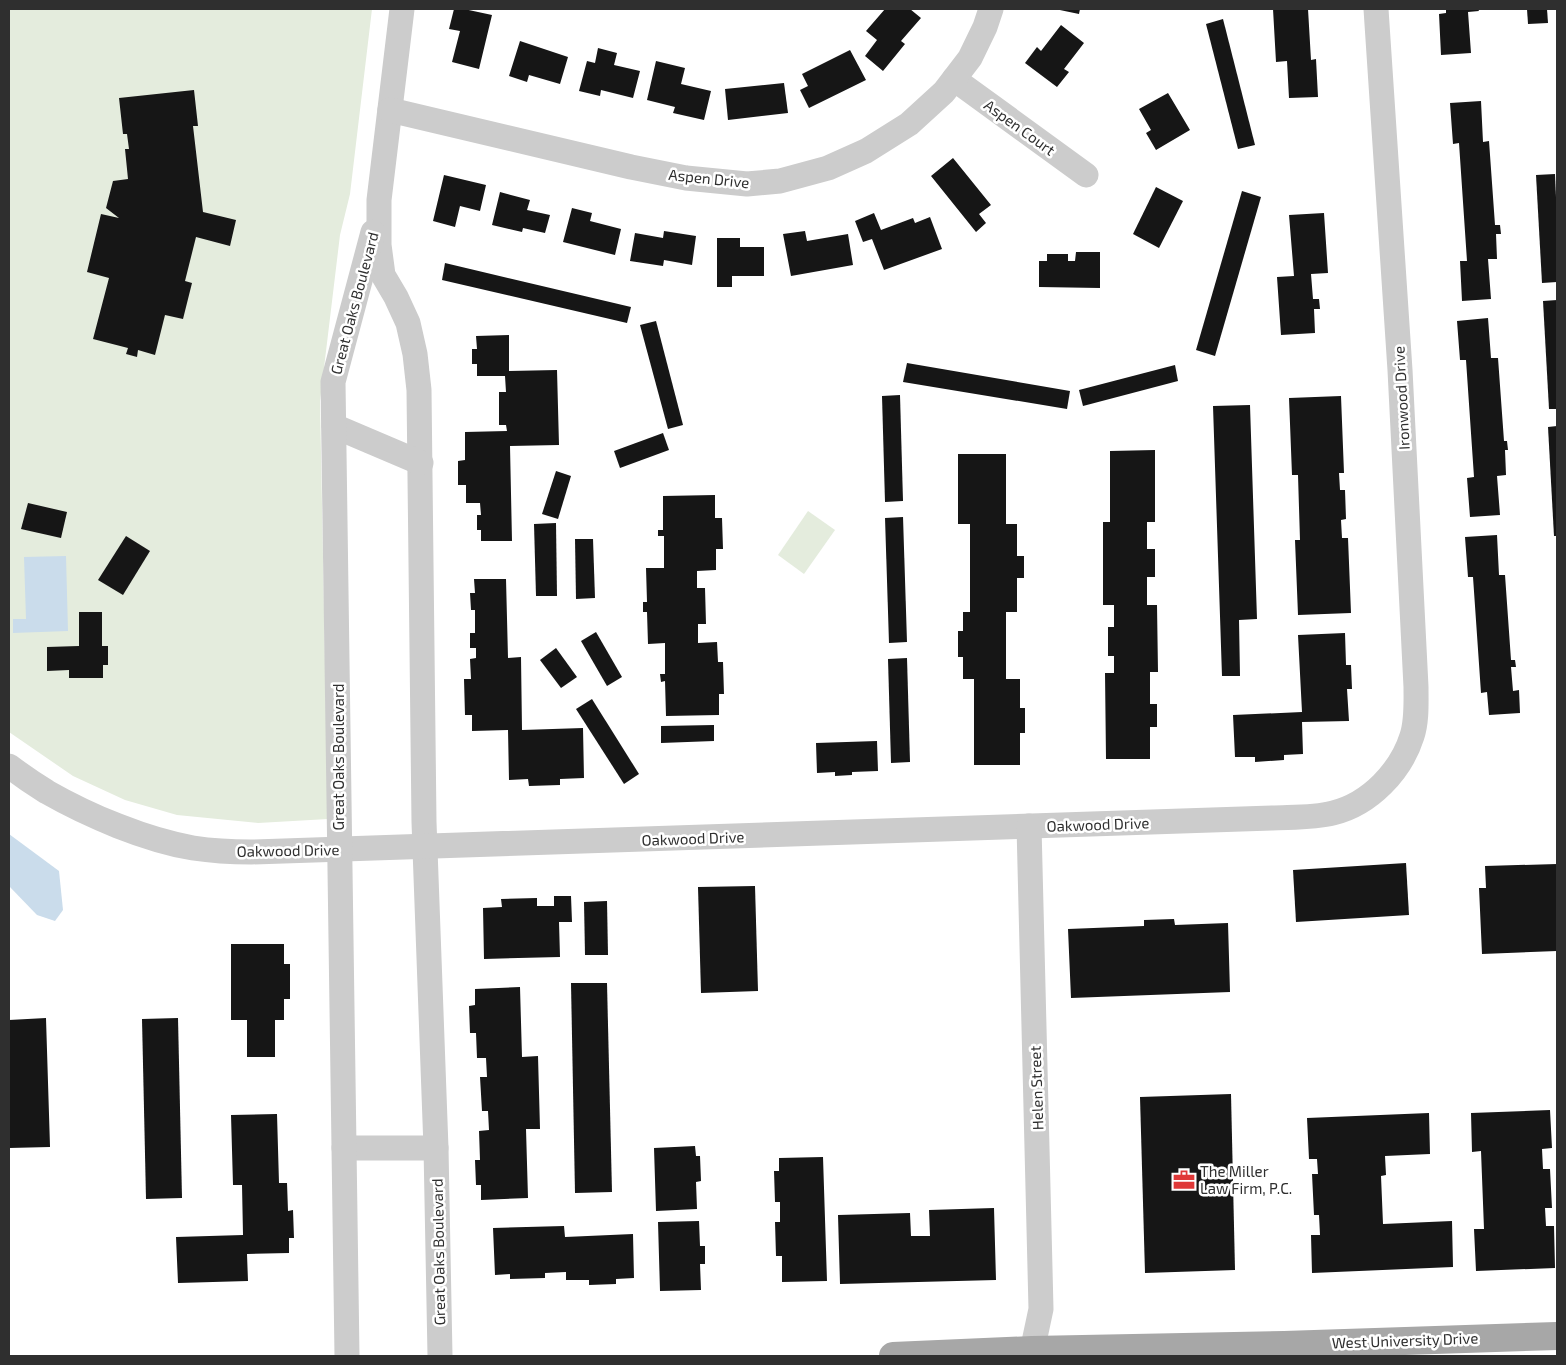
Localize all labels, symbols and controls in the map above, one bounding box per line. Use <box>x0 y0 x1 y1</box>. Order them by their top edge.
street label: Aspen Court <box>981 95 1059 159</box>
street label: Aspen Drive <box>668 165 750 191</box>
street label: Great Oaks Boulevard <box>326 230 382 376</box>
street label: Ironwood Drive <box>1389 346 1413 450</box>
street label: Great Oaks Boulevard <box>329 684 347 830</box>
street label: Oakwood Drive <box>1046 813 1150 835</box>
street label: Oakwood Drive <box>641 827 745 849</box>
street label: Oakwood Drive <box>236 840 340 860</box>
street label: Helen Street <box>1026 1045 1046 1130</box>
place label: The Miller Law Firm, P.C. <box>1200 1162 1292 1197</box>
office icon: The Miller Law Firm, P.C. <box>1171 1167 1197 1193</box>
street label: Great Oaks Boulevard <box>428 1178 448 1326</box>
street label: West University Drive <box>1331 1328 1479 1352</box>

